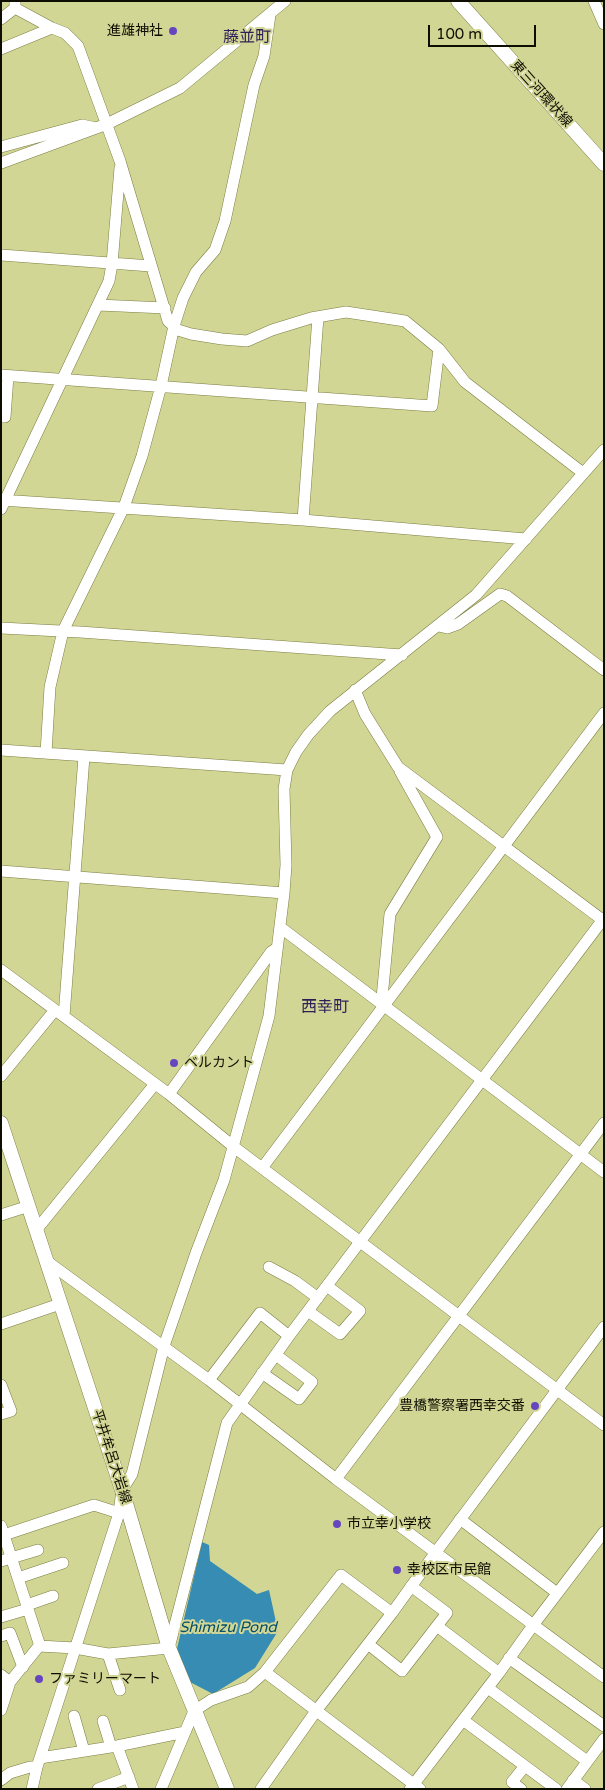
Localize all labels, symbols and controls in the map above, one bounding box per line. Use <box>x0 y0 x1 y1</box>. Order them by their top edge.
scale bar <box>430 15 538 47</box>
place label: 進雄神社 <box>107 23 163 39</box>
marker: 進雄神社 <box>167 25 179 37</box>
text: 100 m <box>436 25 482 43</box>
district label: 藤並町 <box>223 28 271 48</box>
street label: 東三河環状線 <box>507 57 575 131</box>
district label: 西幸町 <box>301 998 349 1018</box>
place label: ベルカント <box>184 1055 254 1071</box>
marker: ベルカント <box>168 1057 180 1069</box>
place label: 豊橋警察署西幸交番 <box>399 1398 525 1414</box>
marker: 豊橋警察署西幸交番 <box>529 1400 541 1412</box>
street label: 平井牟呂大岩線 <box>88 1408 134 1506</box>
place label: 市立幸小学校 <box>347 1516 431 1532</box>
marker: 市立幸小学校 <box>331 1518 343 1530</box>
place label: 幸校区市民館 <box>407 1562 491 1578</box>
marker: 幸校区市民館 <box>391 1564 403 1576</box>
water label: Shimizu Pond <box>179 1619 277 1637</box>
place label: ファミリーマート <box>49 1671 161 1687</box>
marker: ファミリーマート <box>33 1673 45 1685</box>

